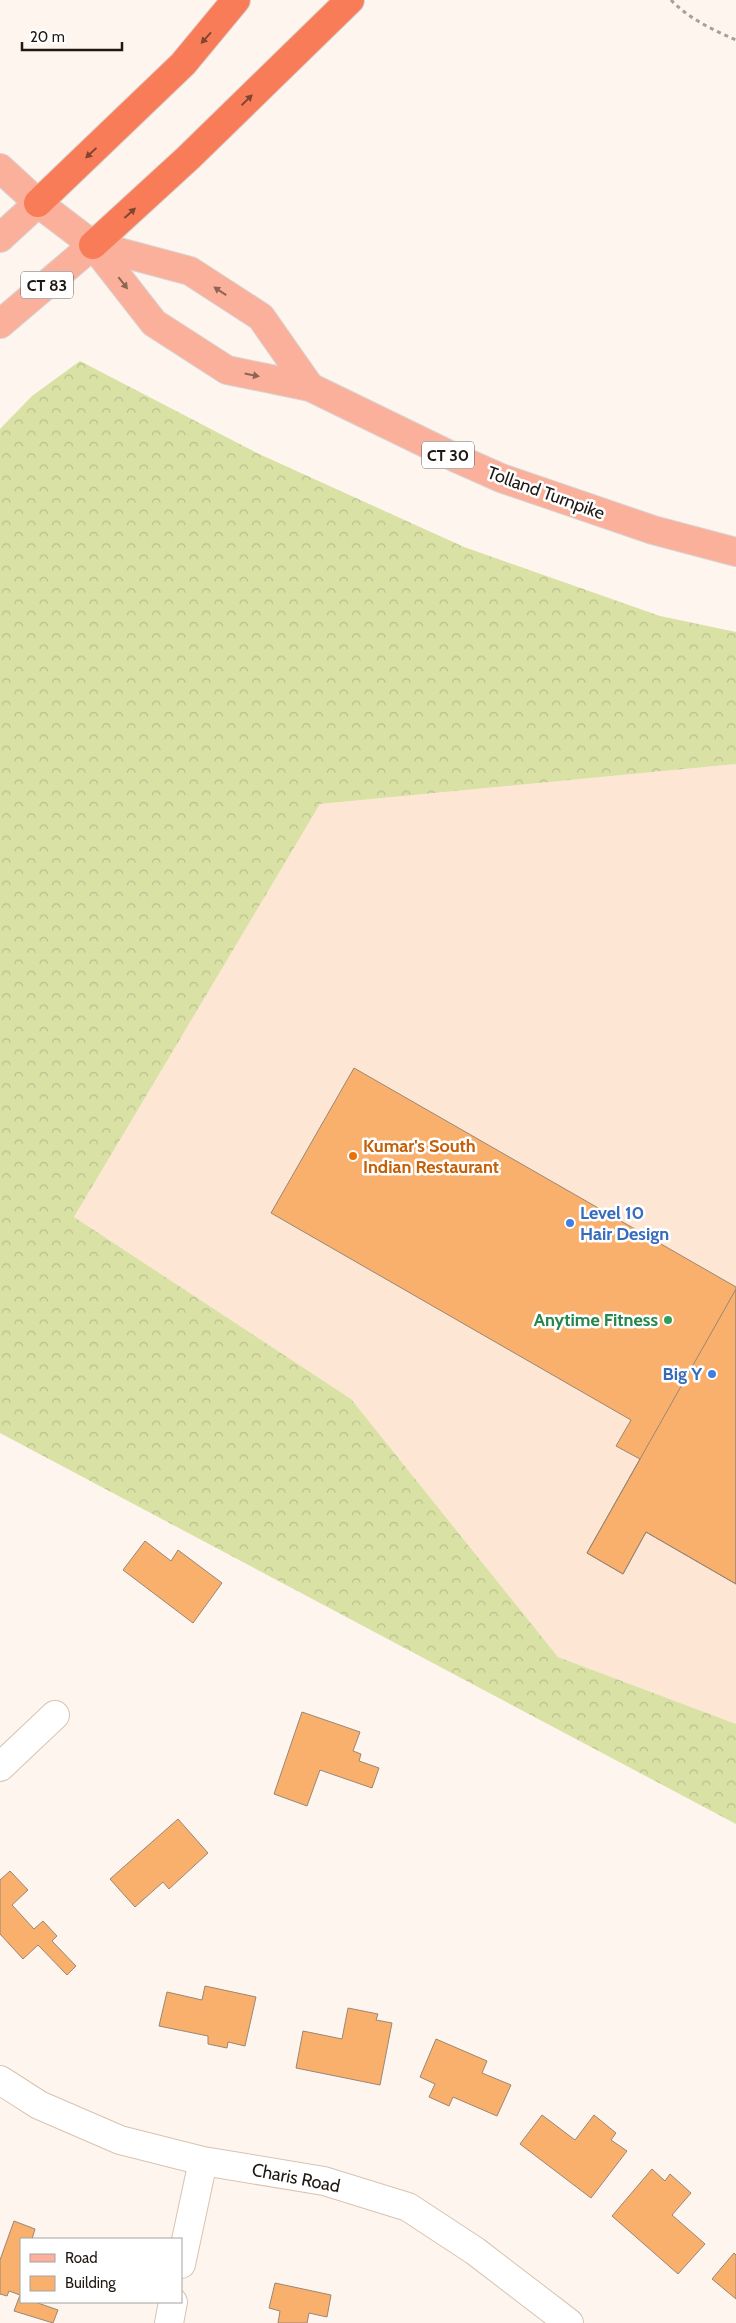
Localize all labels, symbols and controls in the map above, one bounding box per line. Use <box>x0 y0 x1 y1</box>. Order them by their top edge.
scale bar <box>22 20 122 52</box>
text: 20 m <box>30 28 65 46</box>
one-way arrow <box>200 32 212 44</box>
one-way arrow <box>241 94 253 106</box>
one-way arrow <box>85 147 97 159</box>
one-way arrow <box>123 207 136 218</box>
road number: CT 83 <box>21 272 73 298</box>
one-way arrow <box>118 277 129 290</box>
one-way arrow <box>214 286 227 295</box>
one-way arrow <box>244 372 260 380</box>
road number: CT 30 <box>422 442 474 468</box>
street label: Tolland Turnpike <box>484 462 608 524</box>
place label: Kumar's South Indian Restaurant <box>363 1135 499 1178</box>
marker: Kumar's South Indian Restaurant <box>347 1150 359 1162</box>
place label: Level 10 Hair Design <box>580 1202 669 1245</box>
marker: Level 10 Hair Design <box>564 1217 576 1229</box>
place label: Anytime Fitness <box>534 1309 658 1331</box>
marker: Anytime Fitness <box>662 1314 674 1326</box>
place label: Big Y <box>663 1363 703 1385</box>
marker: Big Y <box>706 1368 718 1380</box>
street label: Charis Road <box>250 2159 342 2197</box>
legend <box>20 2238 182 2303</box>
text: Road <box>65 2249 98 2267</box>
text: Building <box>65 2274 116 2292</box>

